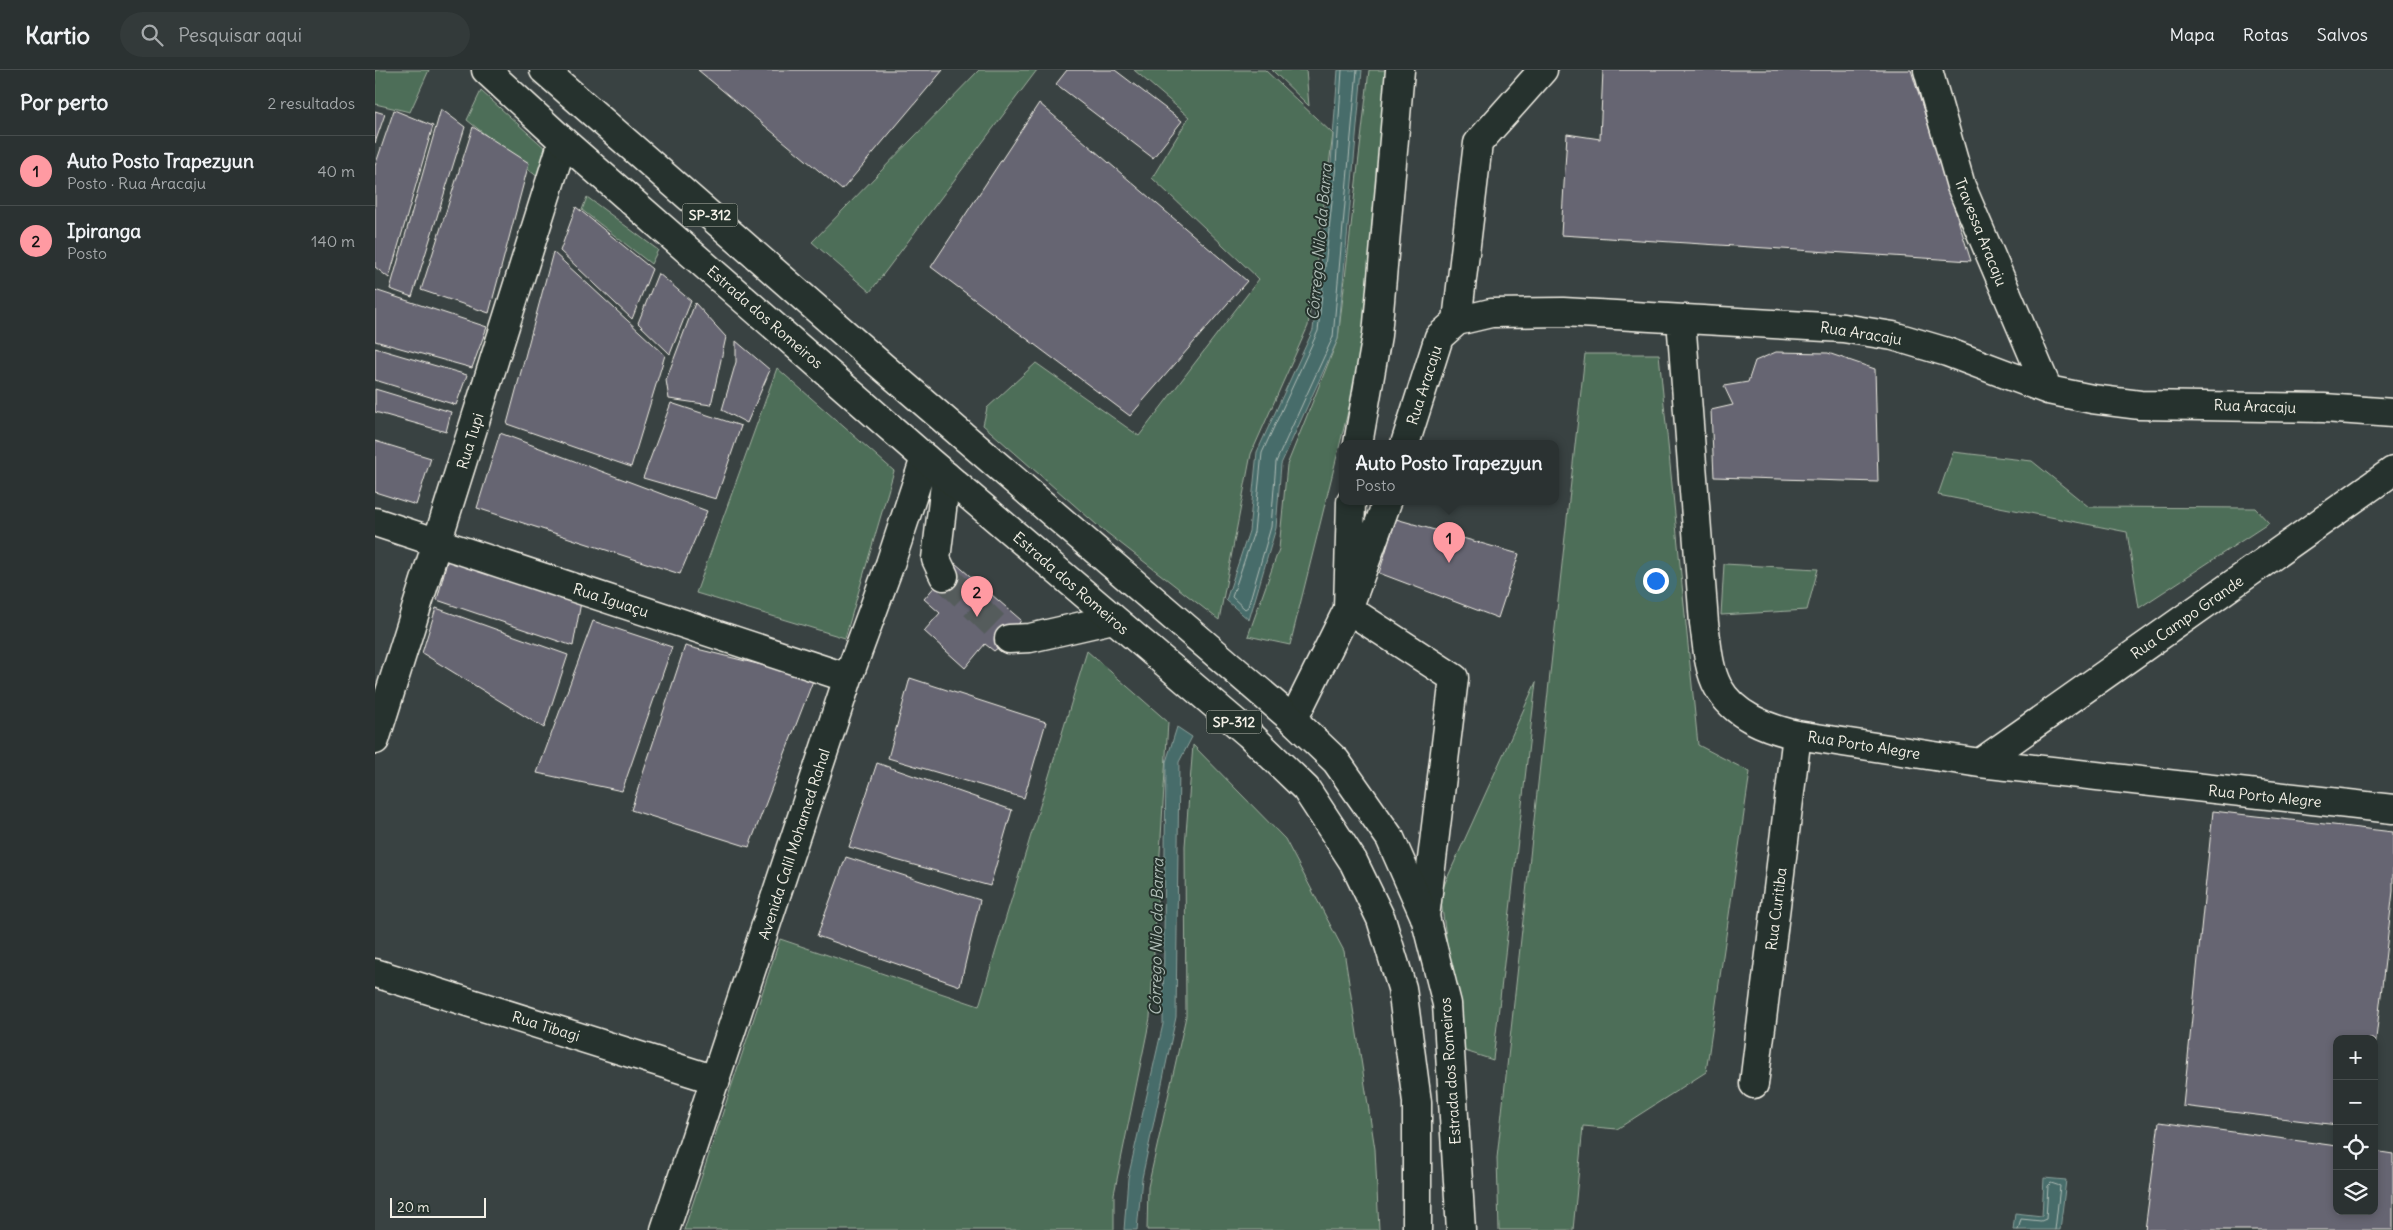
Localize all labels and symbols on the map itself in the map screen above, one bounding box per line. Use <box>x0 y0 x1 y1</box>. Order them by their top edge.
water label: Córrego Nilo da Barra <box>1302 162 1336 321</box>
street label: Travessa Aracaju <box>1951 175 2011 289</box>
road number: SP-312 <box>683 204 737 226</box>
street label: Estrada dos Romeiros <box>703 261 827 373</box>
street label: Rua Aracaju <box>1819 317 1903 349</box>
street label: Rua Aracaju <box>1402 343 1446 427</box>
street label: Rua Aracaju <box>2213 395 2297 417</box>
street label: Rua Tupi <box>452 411 488 471</box>
pin: 1 <box>1433 522 1465 563</box>
street label: Estrada dos Romeiros <box>1009 527 1133 639</box>
your location <box>1643 568 1669 594</box>
street label: Rua Campo Grande <box>2127 571 2247 663</box>
pin: 2 <box>961 576 993 617</box>
street label: Rua Iguaçu <box>571 579 651 621</box>
road number: SP-312 <box>1207 710 1261 734</box>
street label: Rua Porto Alegre <box>1806 727 1922 763</box>
street label: Avenida Calil Mohamed Rahal <box>754 746 834 942</box>
street label: Rua Porto Alegre <box>2207 781 2323 811</box>
water label: Córrego Nilo da Barra <box>1145 857 1167 1016</box>
street label: Rua Curitiba <box>1761 866 1791 952</box>
street label: Estrada dos Romeiros <box>1435 997 1465 1145</box>
street label: Rua Tibagi <box>510 1007 582 1045</box>
scale bar <box>390 1195 486 1218</box>

